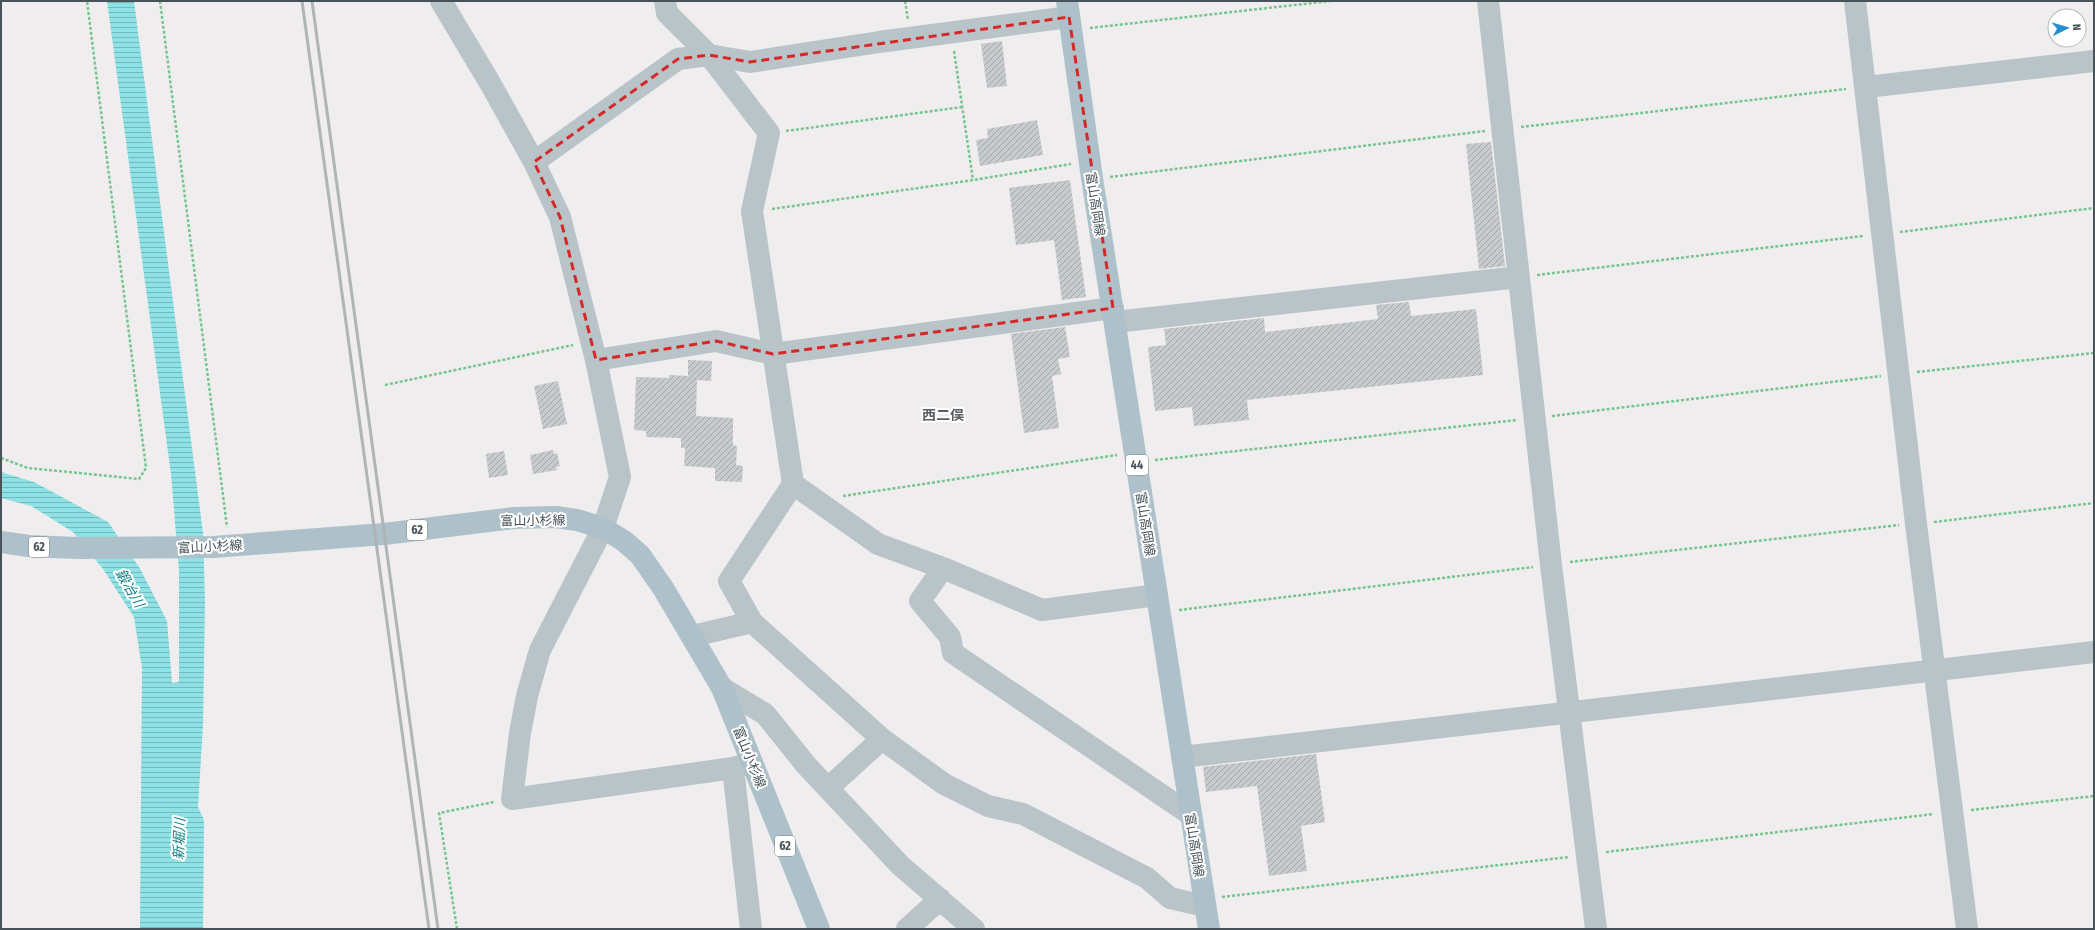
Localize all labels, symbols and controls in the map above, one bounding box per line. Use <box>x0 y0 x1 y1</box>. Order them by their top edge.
north arrow <box>2047 8 2087 48</box>
text: N <box>2070 23 2083 31</box>
street label: 富山高岡線 <box>1083 171 1108 237</box>
district label: 西二俣 <box>922 407 964 424</box>
road number: 44 <box>1126 455 1148 475</box>
street label: 富山高岡線 <box>1133 491 1158 557</box>
street label: 富山小杉線 <box>500 512 566 529</box>
road number: 62 <box>407 520 427 540</box>
road number: 62 <box>29 537 49 557</box>
street label: 富山小杉線 <box>177 537 243 556</box>
water label: 鍛冶川 <box>112 566 148 612</box>
street label: 富山小杉線 <box>730 724 769 790</box>
street label: 富山高岡線 <box>1182 812 1207 878</box>
water label: 新堀川 <box>170 816 189 860</box>
road number: 62 <box>775 836 795 856</box>

